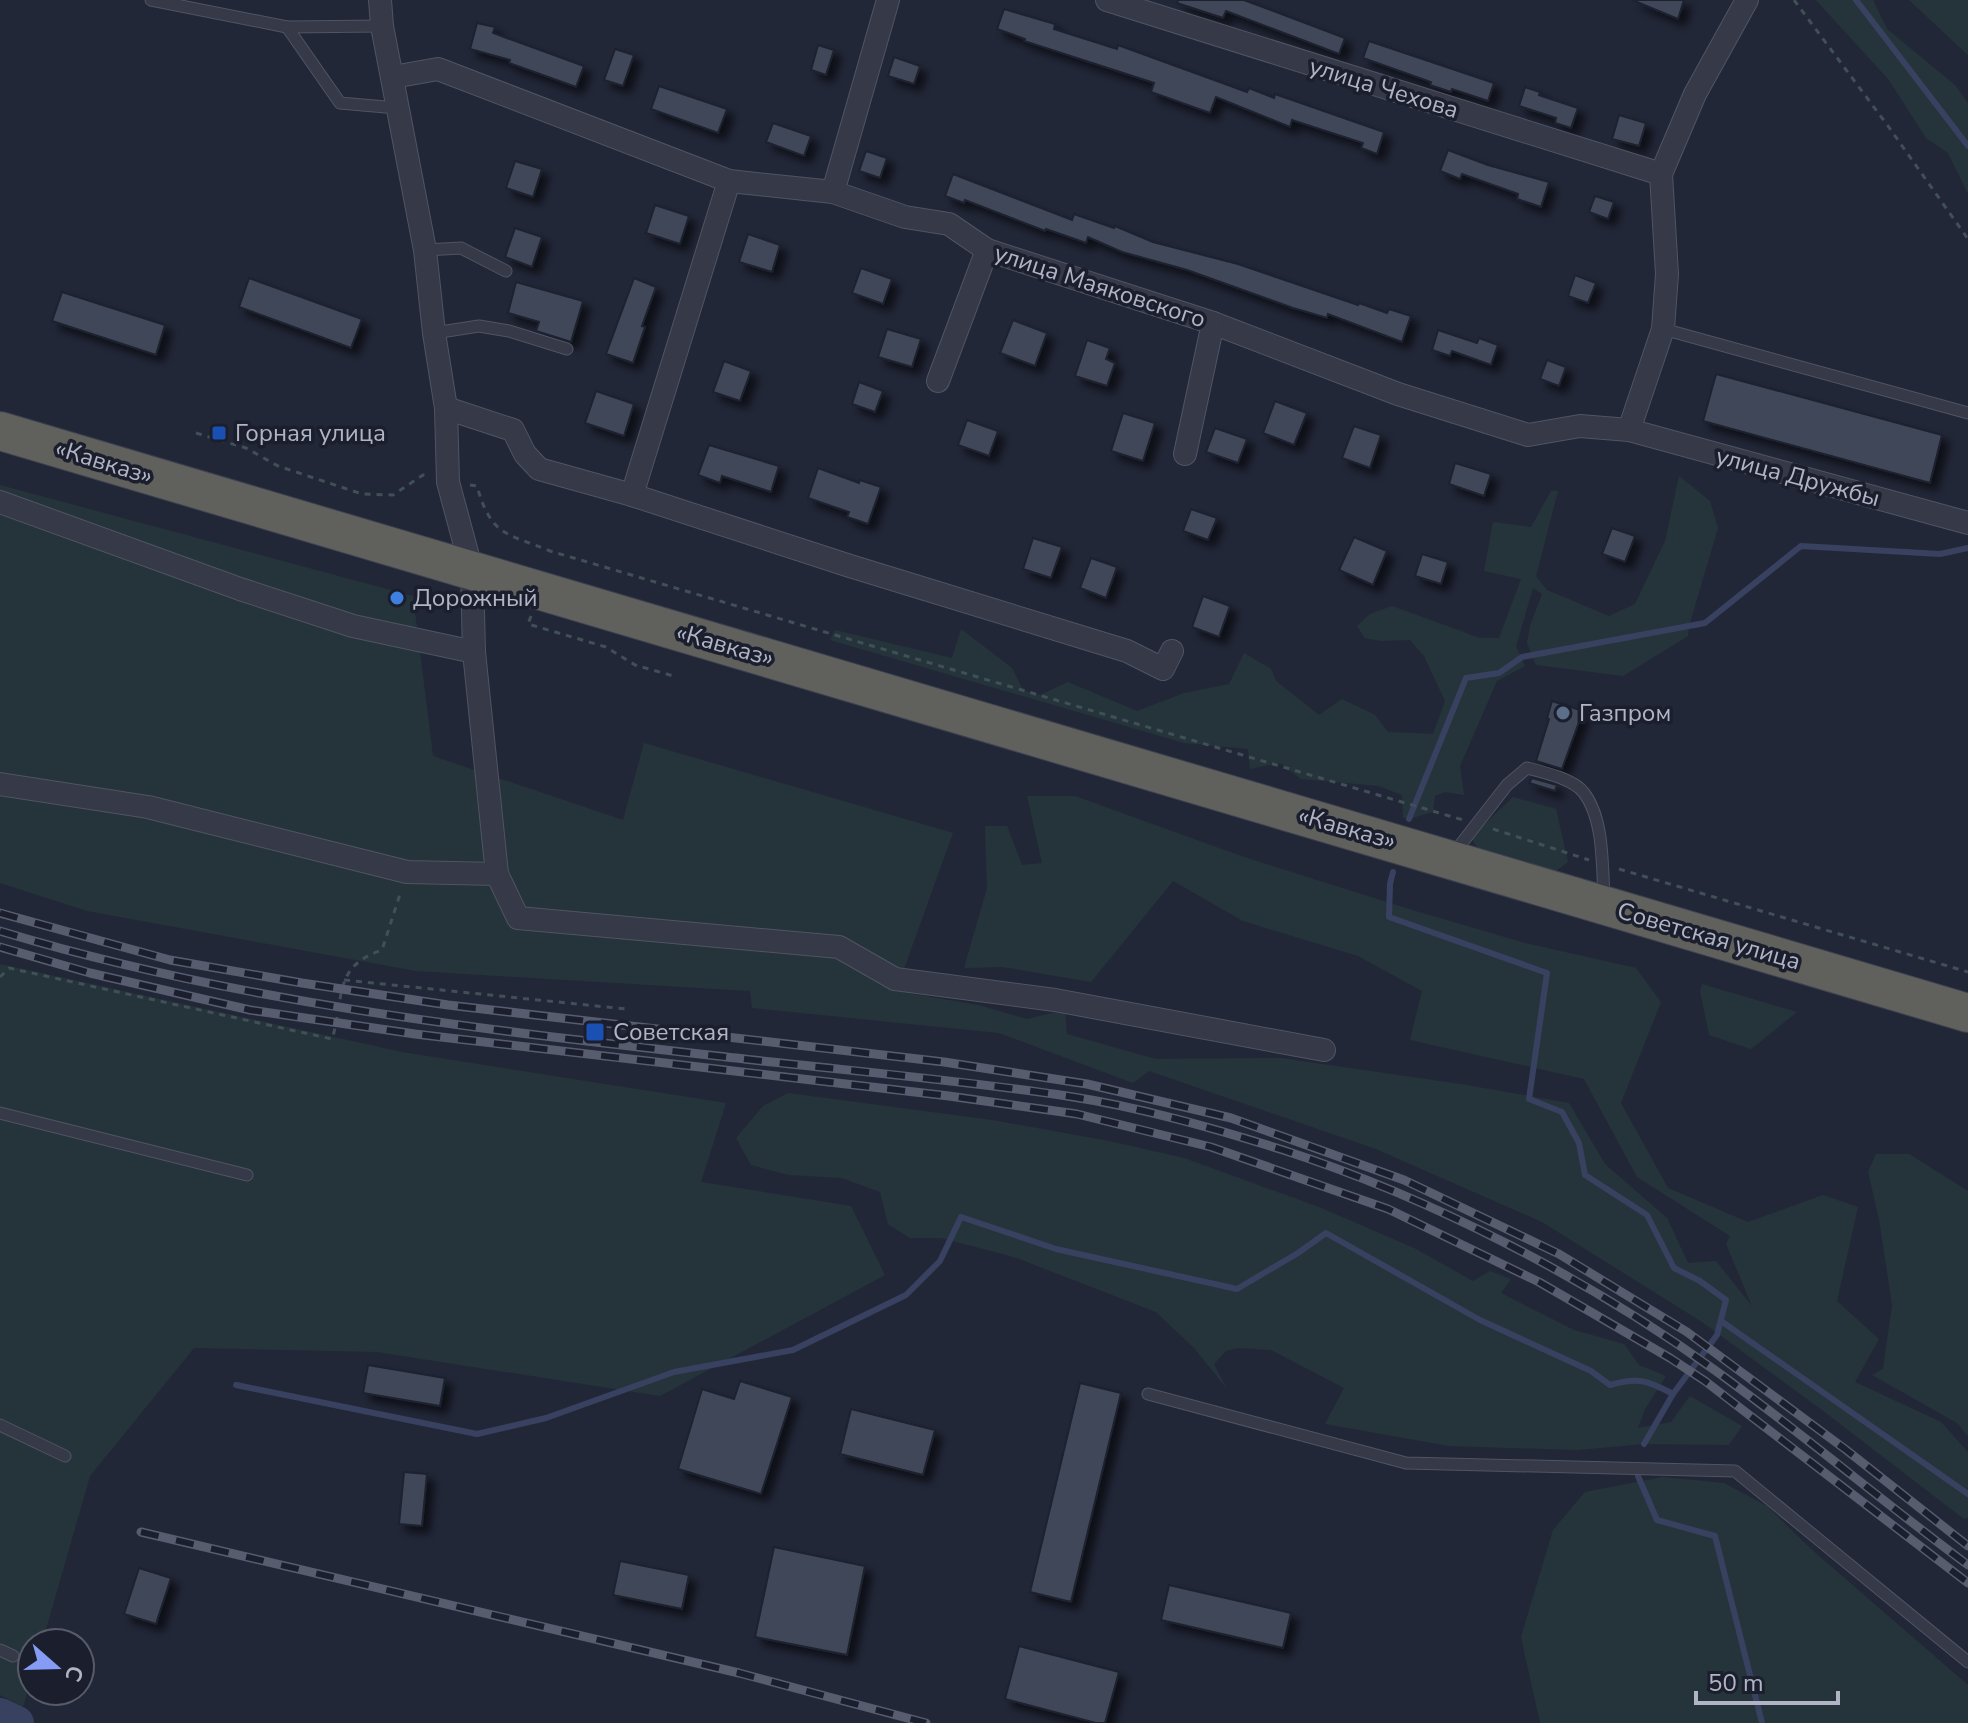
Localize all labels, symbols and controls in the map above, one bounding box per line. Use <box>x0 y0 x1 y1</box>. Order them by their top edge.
street label: улица Чехова <box>1306 50 1462 126</box>
street label: улица Маяковского <box>990 237 1210 335</box>
place label: Горная улица <box>235 417 386 449</box>
marker: Горная улица <box>210 424 228 442</box>
street label: «Кавказ» <box>51 432 157 492</box>
street label: улица Дружбы <box>1713 440 1883 514</box>
place label: Дорожный <box>413 582 538 614</box>
marker: Дорожный <box>388 589 406 607</box>
street label: «Кавказ» <box>672 616 778 674</box>
place label: Газпром <box>1579 697 1671 729</box>
marker: Газпром <box>1554 704 1572 722</box>
street label: «Кавказ» <box>1294 799 1400 857</box>
street label: Советская улица <box>1614 895 1804 977</box>
place label: Советская <box>613 1016 729 1048</box>
marker: Советская <box>584 1021 606 1043</box>
north arrow <box>16 1627 96 1707</box>
scale bar <box>1696 1655 1838 1705</box>
text: С <box>57 1661 91 1686</box>
text: 50 m <box>1708 1667 1764 1699</box>

